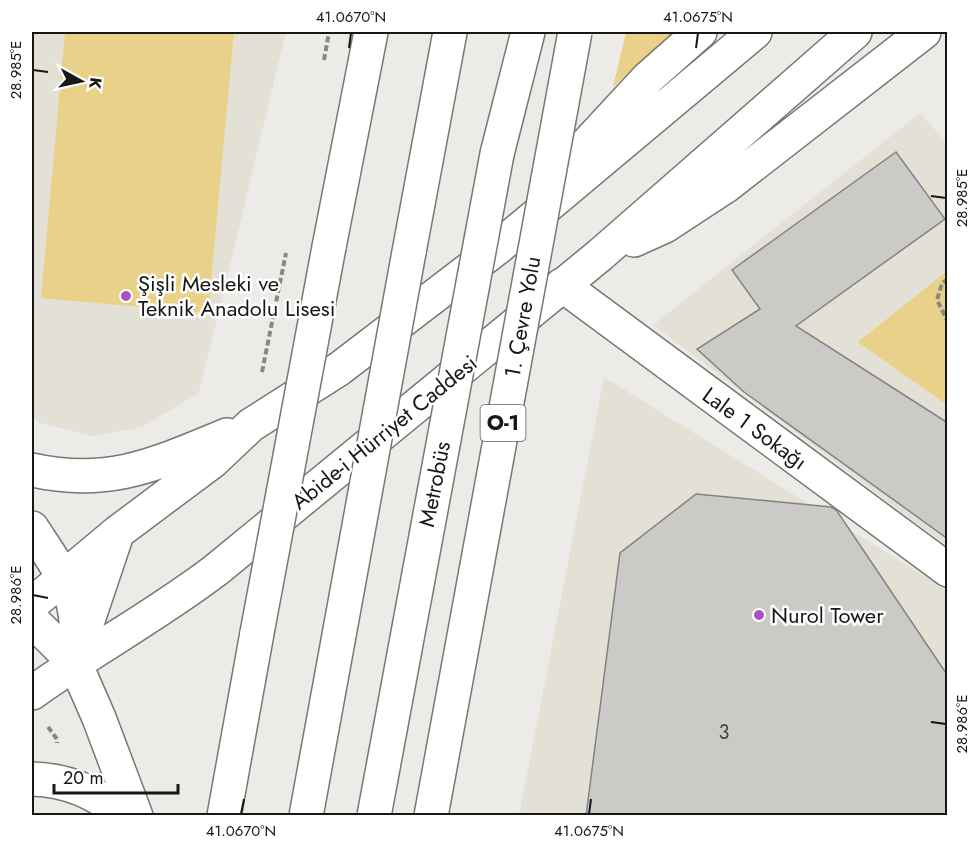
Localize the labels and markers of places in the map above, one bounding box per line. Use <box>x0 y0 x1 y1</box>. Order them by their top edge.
place label: Şişli Mesleki ve Teknik Anadolu Lisesi <box>138 267 335 324</box>
marker: Şişli Mesleki ve Teknik Anadolu Lisesi <box>119 289 133 303</box>
place label: Nurol Tower <box>771 599 884 631</box>
marker: Nurol Tower <box>752 608 766 622</box>

